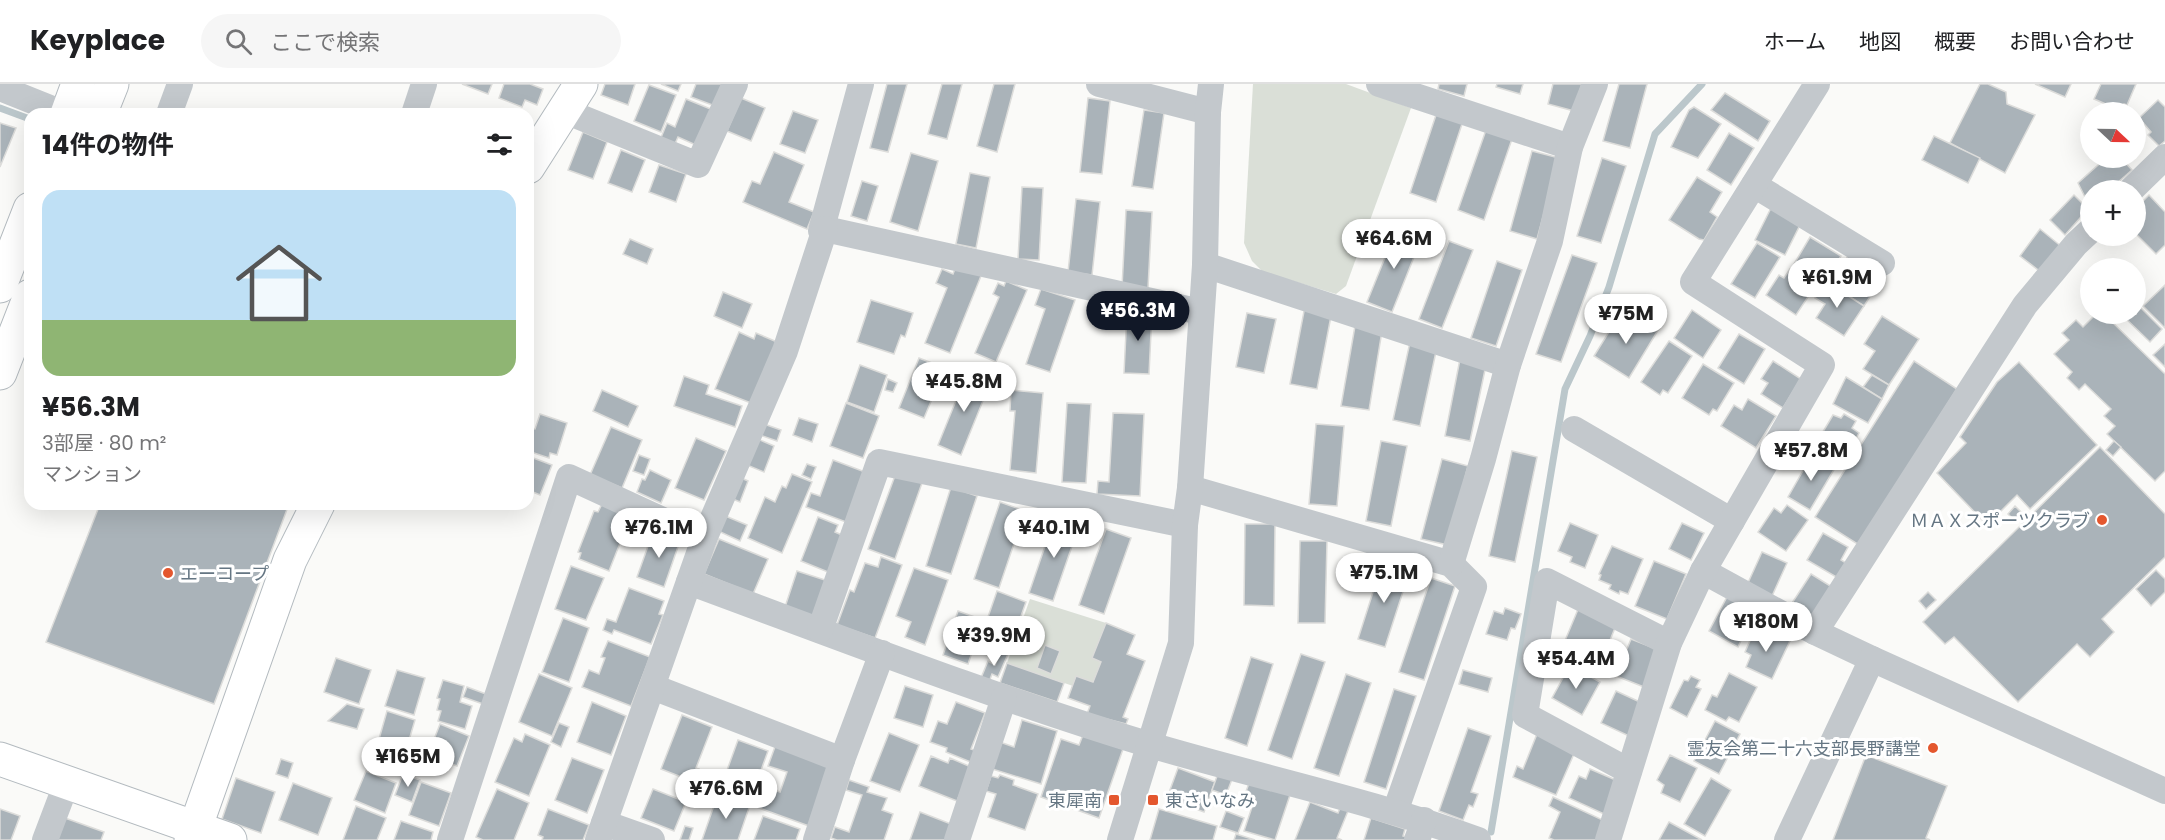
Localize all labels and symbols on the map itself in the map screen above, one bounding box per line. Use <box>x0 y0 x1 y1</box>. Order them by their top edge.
north arrow <box>2080 102 2146 168</box>
pin: ¥64.6M <box>1345 219 1443 270</box>
pin: ¥61.9M <box>1788 258 1886 309</box>
pin: ¥56.3M <box>1089 291 1187 342</box>
pin: ¥75M <box>1590 294 1662 345</box>
pin: ¥45.8M <box>915 362 1013 413</box>
pin: ¥57.8M <box>1762 431 1860 482</box>
pin: ¥76.1M <box>610 508 708 559</box>
pin: ¥40.1M <box>1005 508 1103 559</box>
place label: ＭＡＸスポーツクラブ <box>1910 508 2090 533</box>
marker: ＭＡＸスポーツクラブ <box>2095 513 2109 527</box>
pin: ¥75.1M <box>1335 553 1433 604</box>
place label: エーコープ <box>180 561 269 586</box>
marker: エーコープ <box>161 566 175 580</box>
pin: ¥180M <box>1724 602 1808 653</box>
pin: ¥39.9M <box>945 616 1043 667</box>
pin: ¥54.4M <box>1527 639 1625 690</box>
place label: 霊友会第二十六支部長野講堂 <box>1687 736 1921 761</box>
pin: ¥165M <box>366 737 450 788</box>
marker: 霊友会第二十六支部長野講堂 <box>1926 741 1940 755</box>
pin: ¥76.6M <box>677 769 775 820</box>
place label: 東犀南 <box>1048 788 1102 813</box>
place label: 東さいなみ <box>1165 788 1255 813</box>
marker: 東犀南 <box>1107 793 1121 807</box>
marker: 東さいなみ <box>1146 793 1160 807</box>

